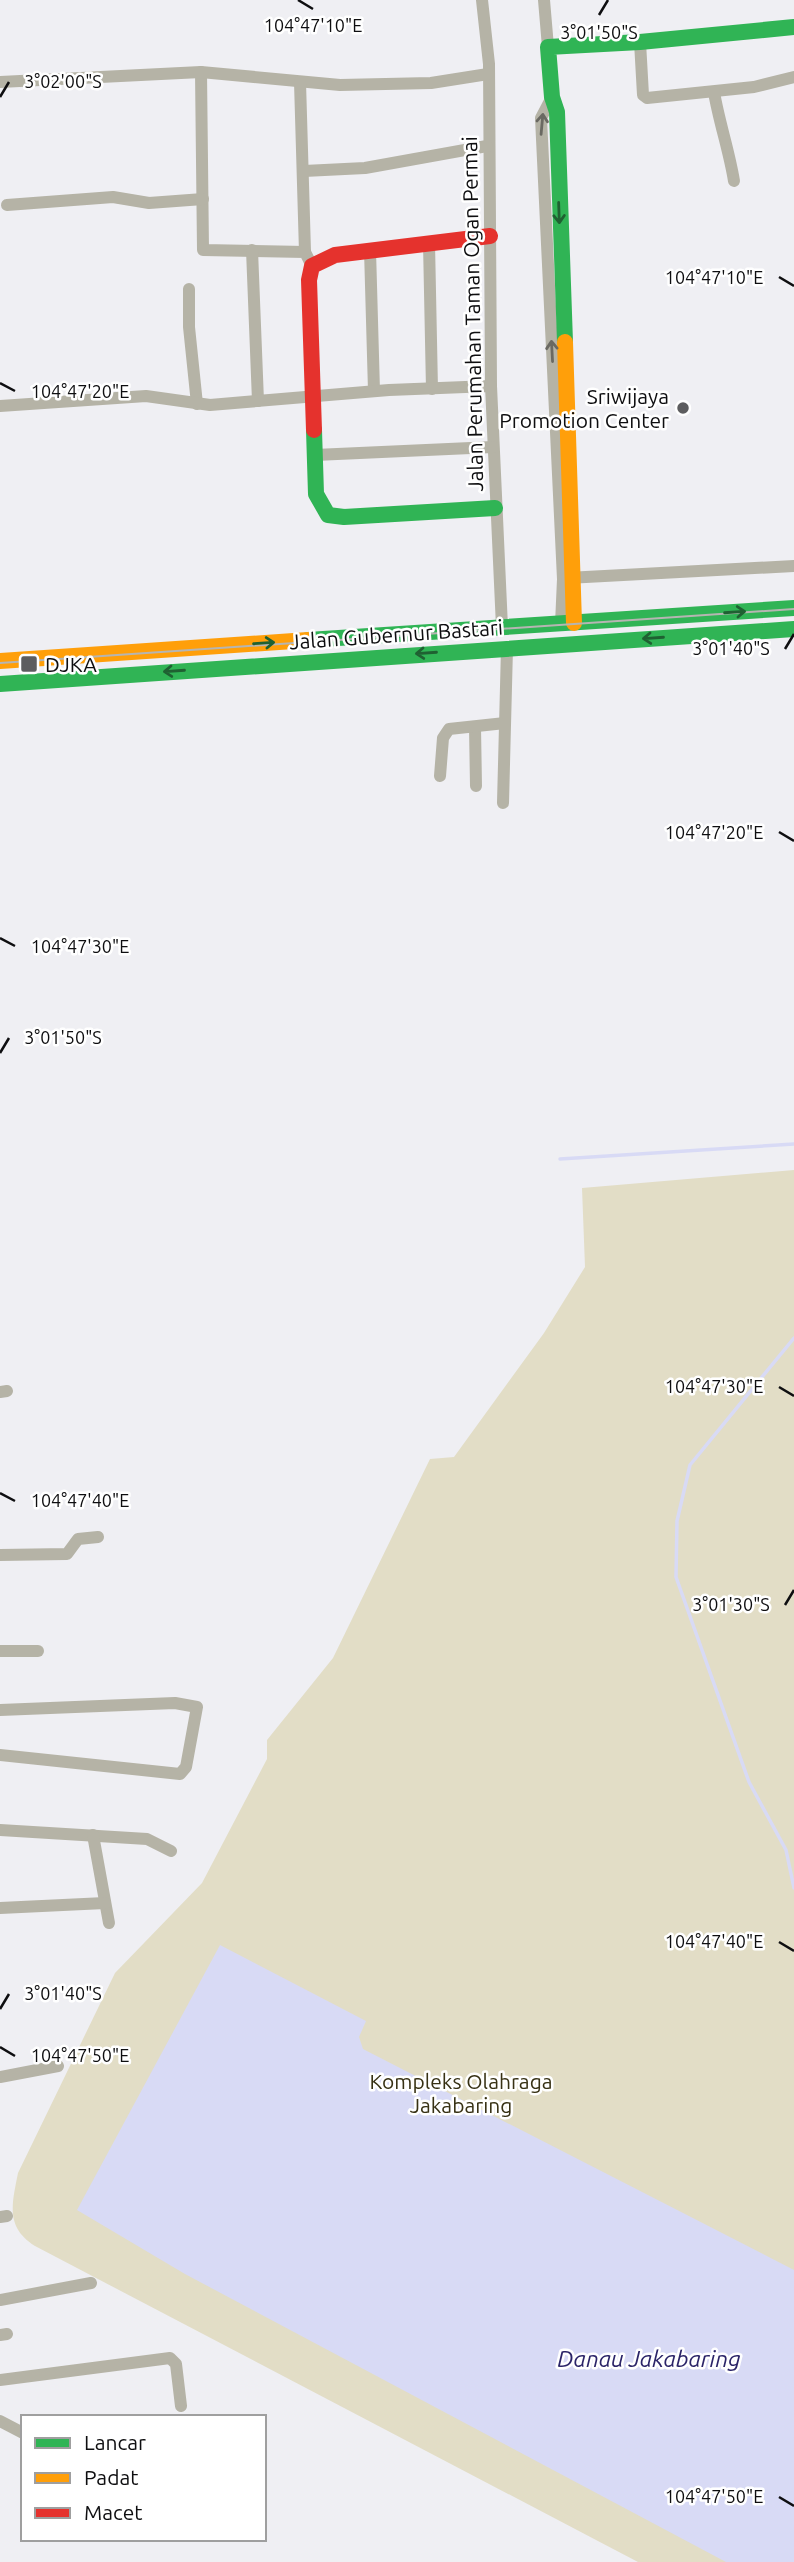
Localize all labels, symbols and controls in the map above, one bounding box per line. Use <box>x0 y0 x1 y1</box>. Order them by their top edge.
text: 104°47'10"E <box>264 15 362 35</box>
text: 3°01'50"S <box>560 22 638 42</box>
text: 3°02'00"S <box>24 71 102 91</box>
one-way arrow <box>536 113 549 136</box>
street label: Jalan Perumahan Taman Ogan Permai <box>457 136 487 492</box>
one-way arrow <box>553 202 566 225</box>
text: 104°47'10"E <box>665 267 763 287</box>
one-way arrow <box>545 340 558 363</box>
text: 104°47'20"E <box>31 381 129 401</box>
place label: Sriwijaya Promotion Center <box>499 384 669 432</box>
marker: Sriwijaya Promotion Center <box>675 400 691 416</box>
one-way arrow <box>723 605 746 618</box>
street label: Jalan Gubernur Bastari <box>288 615 504 653</box>
one-way arrow <box>641 632 664 645</box>
one-way arrow <box>252 636 275 649</box>
text: 3°01'40"S <box>692 638 770 658</box>
one-way arrow <box>415 647 437 660</box>
place label: DJKA <box>45 652 97 676</box>
marker: DJKA <box>19 654 39 674</box>
one-way arrow <box>163 665 186 678</box>
text: 104°47'20"E <box>665 822 763 842</box>
text: 104°47'30"E <box>31 936 129 956</box>
text: 3°01'50"S <box>24 1027 102 1047</box>
text: 104°47'30"E <box>665 1376 763 1396</box>
text: 104°47'40"E <box>31 1490 129 1510</box>
text: 3°01'30"S <box>692 1594 770 1614</box>
text: 104°47'40"E <box>665 1931 763 1951</box>
text: 3°01'40"S <box>24 1983 102 2003</box>
text: 104°47'50"E <box>31 2045 129 2065</box>
park label: Kompleks Olahraga Jakabaring <box>369 2069 553 2117</box>
water label: Danau Jakabaring <box>557 2346 741 2371</box>
legend <box>21 2415 266 2541</box>
text: Lancar <box>84 2430 146 2454</box>
text: Padat <box>84 2465 139 2489</box>
text: 104°47'50"E <box>665 2486 763 2506</box>
text: Macet <box>84 2500 143 2524</box>

